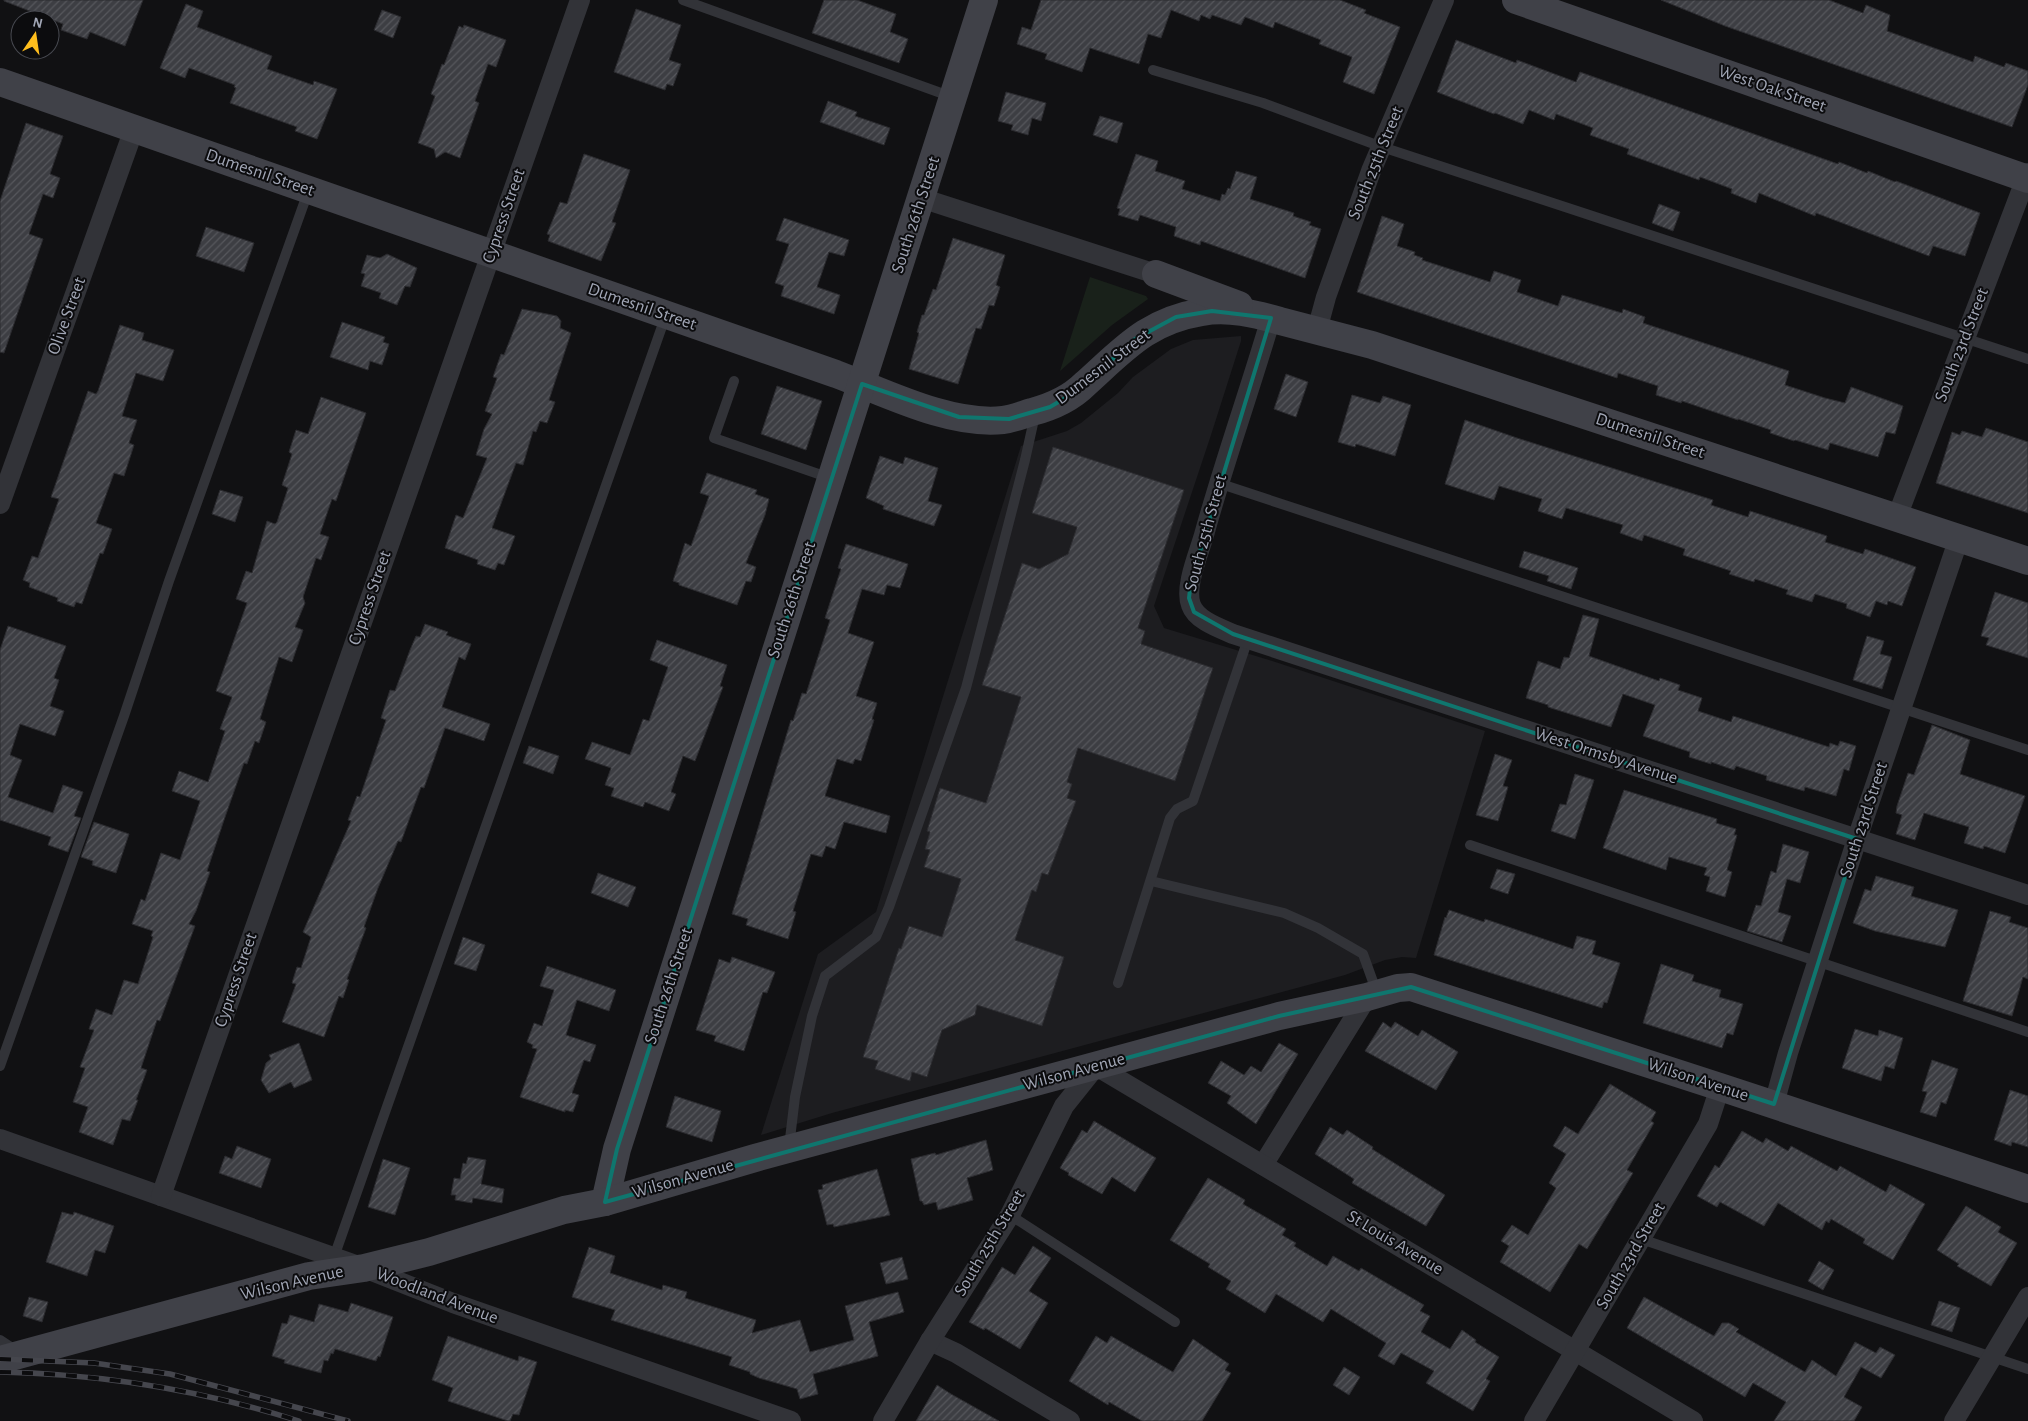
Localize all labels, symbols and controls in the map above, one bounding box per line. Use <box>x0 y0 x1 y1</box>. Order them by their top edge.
north arrow <box>10 10 60 60</box>
text: N <box>31 15 44 31</box>
street label: West Oak Street <box>1716 62 1828 116</box>
street label: South 25th Street <box>1345 104 1407 222</box>
street label: Dumesnil Street <box>203 146 317 200</box>
street label: South 26th Street <box>889 154 943 275</box>
street label: Cypress Street <box>479 166 529 266</box>
street label: Olive Street <box>45 275 89 357</box>
street label: Dumesnil Street <box>585 280 699 334</box>
street label: South 23rd Street <box>1932 285 1992 404</box>
street label: Dumesnil Street <box>1052 326 1154 408</box>
street label: Dumesnil Street <box>1593 410 1707 462</box>
street label: South 25th Street <box>1182 472 1230 593</box>
street label: South 26th Street <box>765 539 819 660</box>
street label: Cypress Street <box>345 548 395 648</box>
street label: West Ormsby Avenue <box>1532 724 1680 788</box>
street label: South 23rd Street <box>1837 760 1891 880</box>
street label: South 26th Street <box>642 925 696 1046</box>
street label: Cypress Street <box>211 930 261 1030</box>
street label: Wilson Avenue <box>1021 1050 1127 1094</box>
street label: Wilson Avenue <box>1645 1055 1751 1105</box>
street label: Wilson Avenue <box>630 1156 736 1202</box>
street label: South 25th Street <box>951 1187 1029 1299</box>
street label: South 23rd Street <box>1593 1199 1669 1313</box>
street label: St Louis Avenue <box>1344 1207 1446 1279</box>
street label: Wilson Avenue <box>239 1262 345 1304</box>
street label: Woodland Avenue <box>374 1264 500 1328</box>

